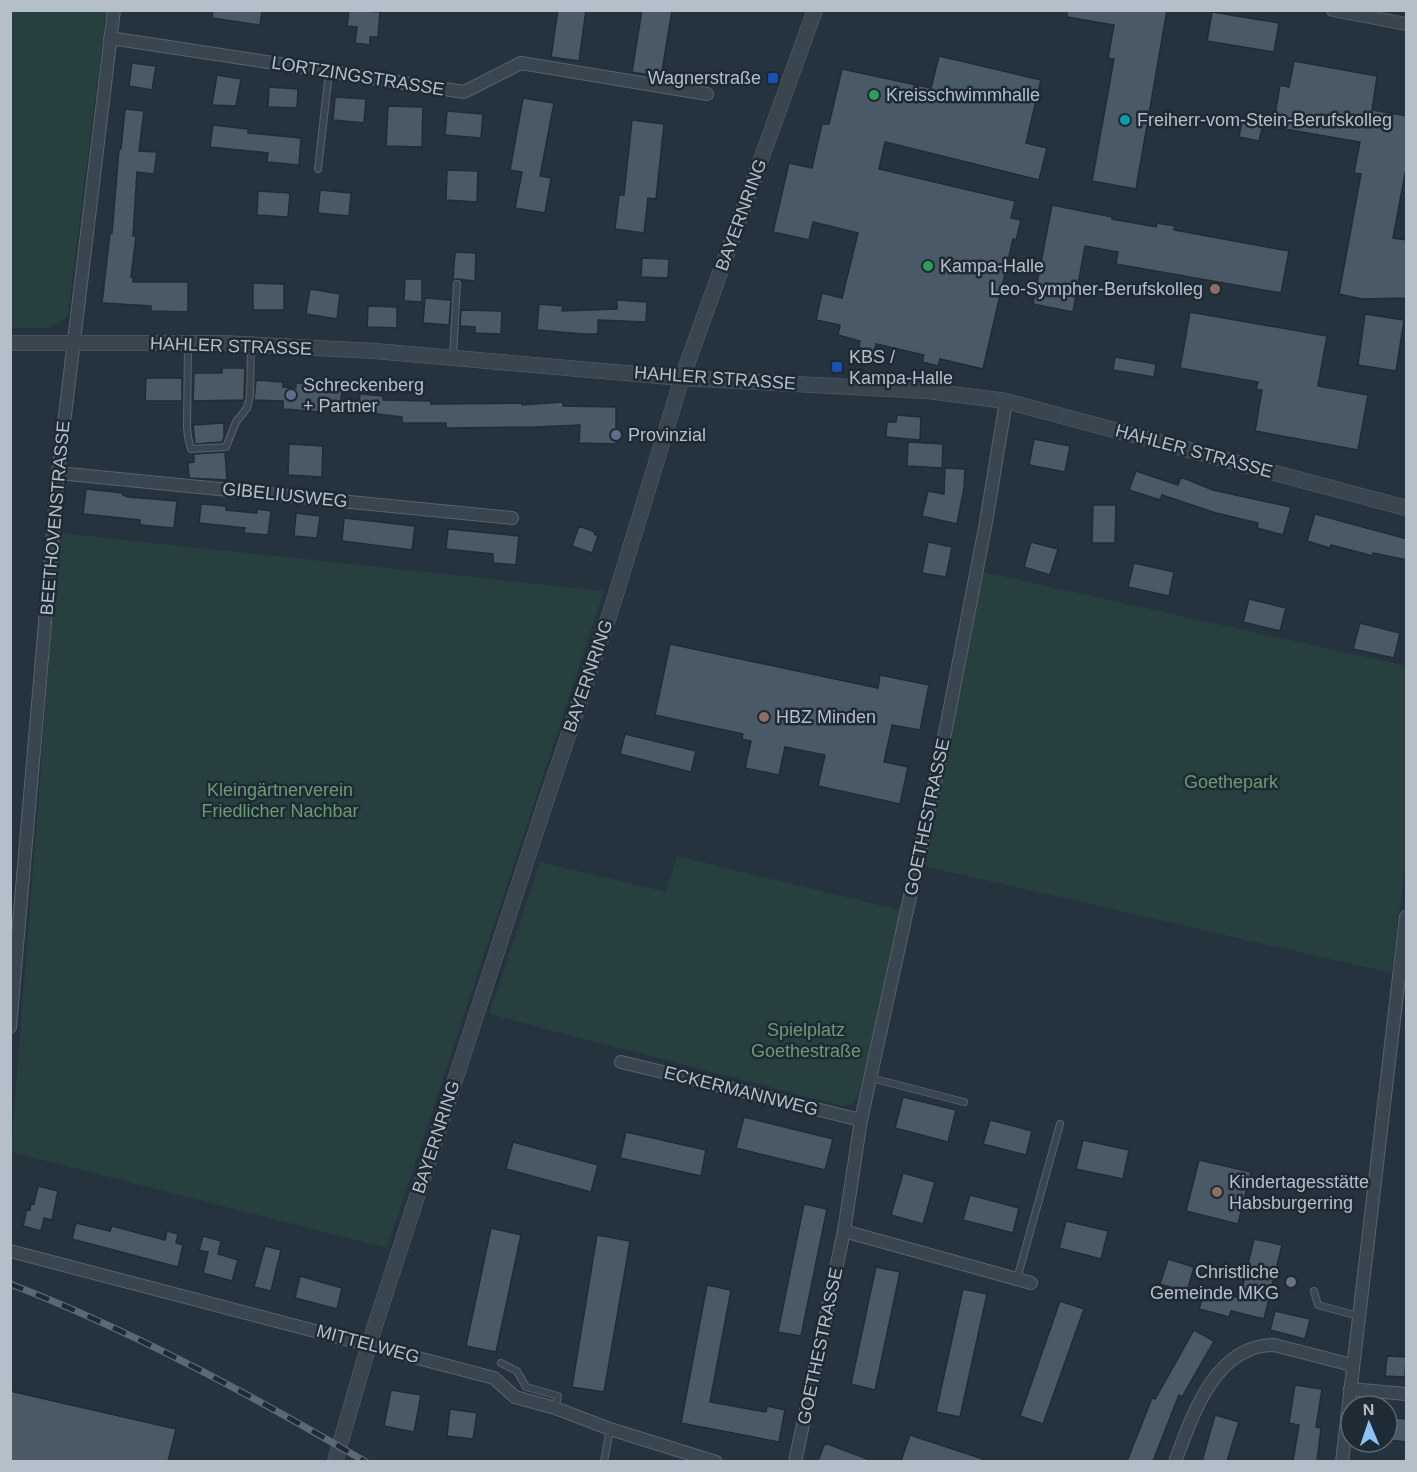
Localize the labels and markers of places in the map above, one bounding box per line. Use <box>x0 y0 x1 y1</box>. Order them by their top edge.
place label: Wagnerstraße <box>648 68 761 88</box>
marker: Wagnerstraße <box>766 71 780 85</box>
place label: Kreisschwimmhalle <box>886 85 1040 105</box>
marker: Kreisschwimmhalle <box>867 88 881 102</box>
place label: Freiherr-vom-Stein-Berufskolleg <box>1137 110 1392 130</box>
marker: Freiherr-vom-Stein-Berufskolleg <box>1118 113 1132 127</box>
place label: Kampa-Halle <box>940 256 1044 276</box>
marker: Kampa-Halle <box>921 259 935 273</box>
place label: Leo-Sympher-Berufskolleg <box>990 279 1203 299</box>
marker: Leo-Sympher-Berufskolleg <box>1208 282 1222 296</box>
place label: KBS / Kampa-Halle <box>849 347 953 388</box>
marker: KBS / Kampa-Halle <box>830 360 844 374</box>
place label: Schreckenberg + Partner <box>303 375 424 416</box>
marker: Schreckenberg + Partner <box>284 388 298 402</box>
place label: Provinzial <box>628 425 706 445</box>
marker: Provinzial <box>609 428 623 442</box>
place label: HBZ Minden <box>776 707 876 727</box>
marker: HBZ Minden <box>757 710 771 724</box>
place label: Kindertagesstätte Habsburgerring <box>1229 1172 1369 1213</box>
marker: Kindertagesstätte Habsburgerring <box>1210 1185 1224 1199</box>
place label: Christliche Gemeinde MKG <box>1150 1262 1279 1303</box>
marker: Christliche Gemeinde MKG <box>1284 1275 1298 1289</box>

